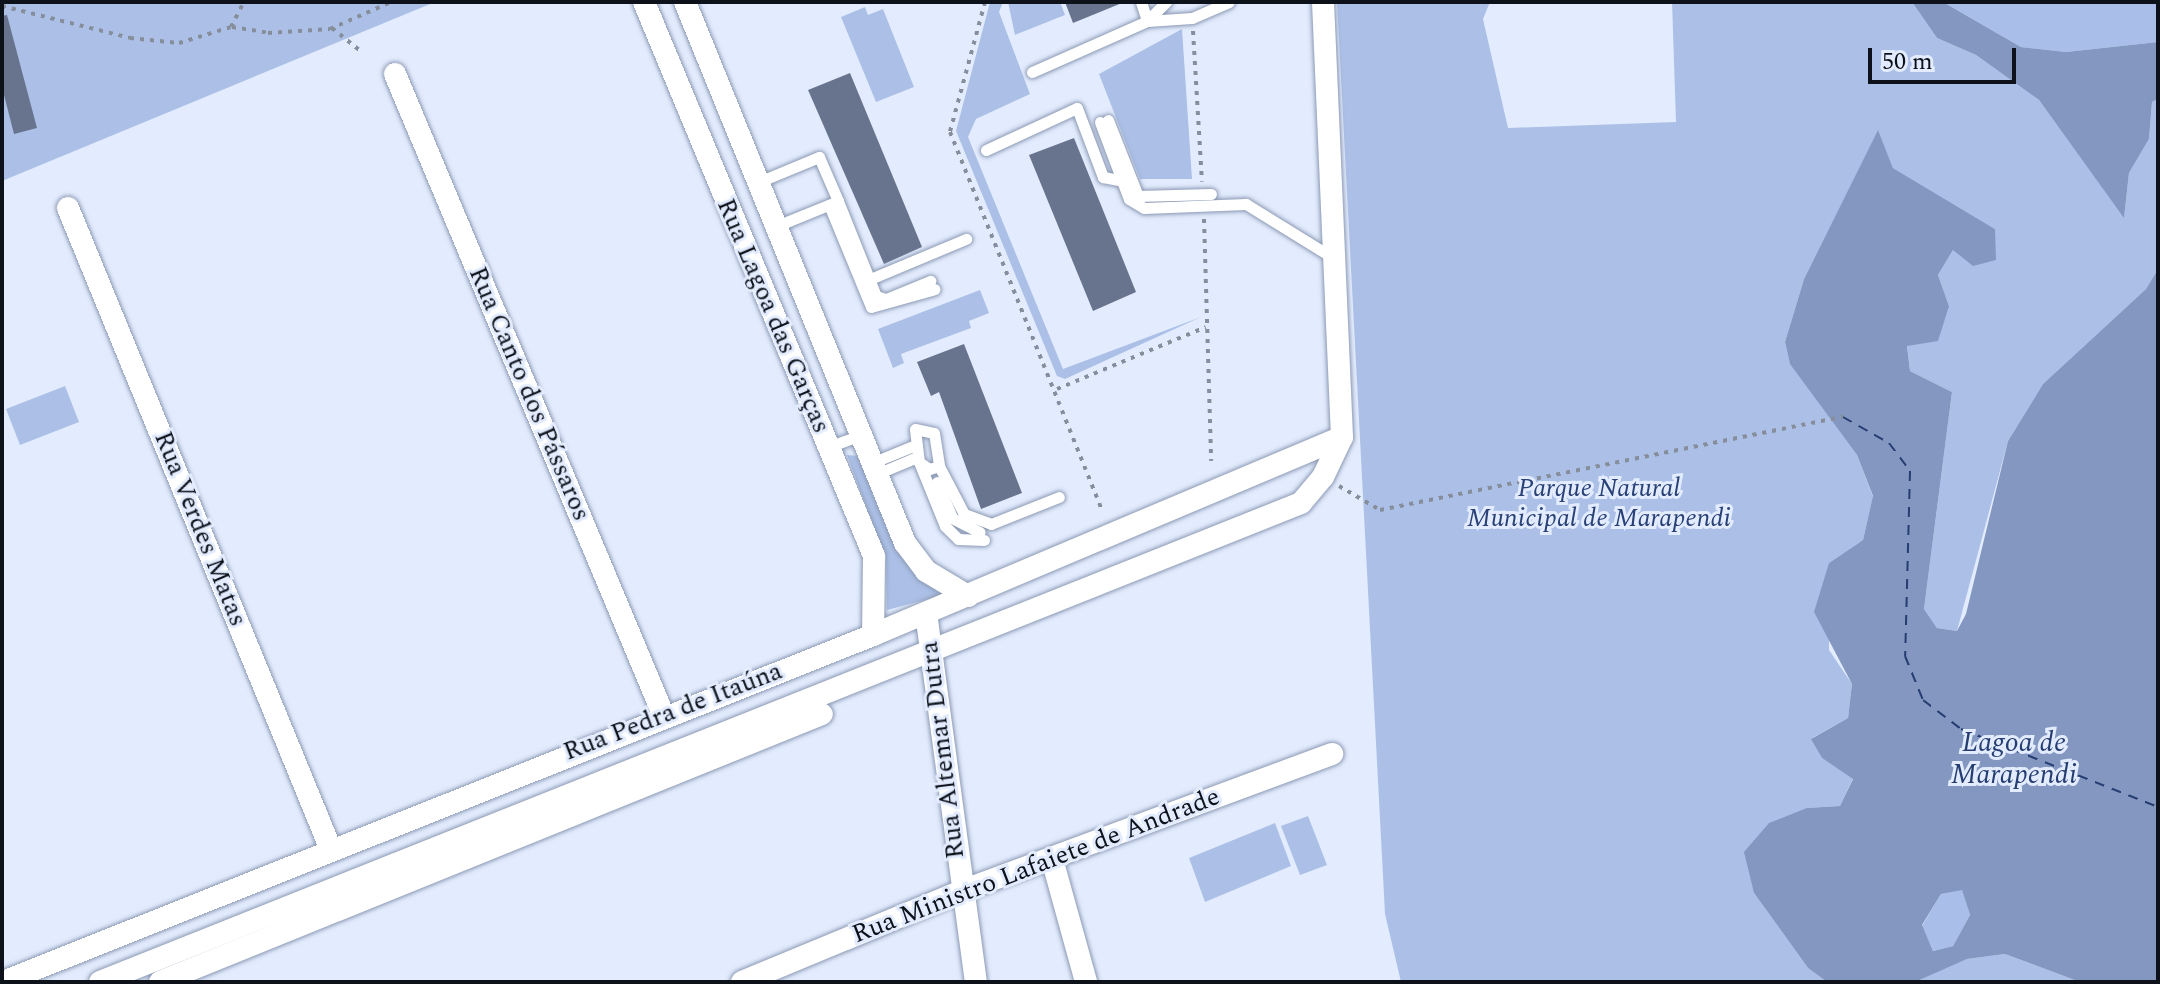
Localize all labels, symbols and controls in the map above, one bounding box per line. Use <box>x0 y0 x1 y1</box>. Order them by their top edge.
scale bar <box>1872 32 2020 82</box>
text: 50 m <box>1882 44 1933 80</box>
street label: Rua Lagoa das Garças <box>709 194 837 438</box>
street label: Rua Canto dos Pássaros <box>461 262 597 526</box>
street label: Rua Verdes Matas <box>147 427 253 631</box>
park label: Parque Natural Municipal de Marapendi <box>1467 473 1731 534</box>
street label: Rua Altemar Dutra <box>914 639 972 861</box>
street label: Rua Pedra de Itaúna <box>559 656 787 768</box>
water label: Lagoa de Marapendi <box>1951 726 2077 792</box>
street label: Rua Ministro Lafaiete de Andrade <box>848 781 1224 951</box>

